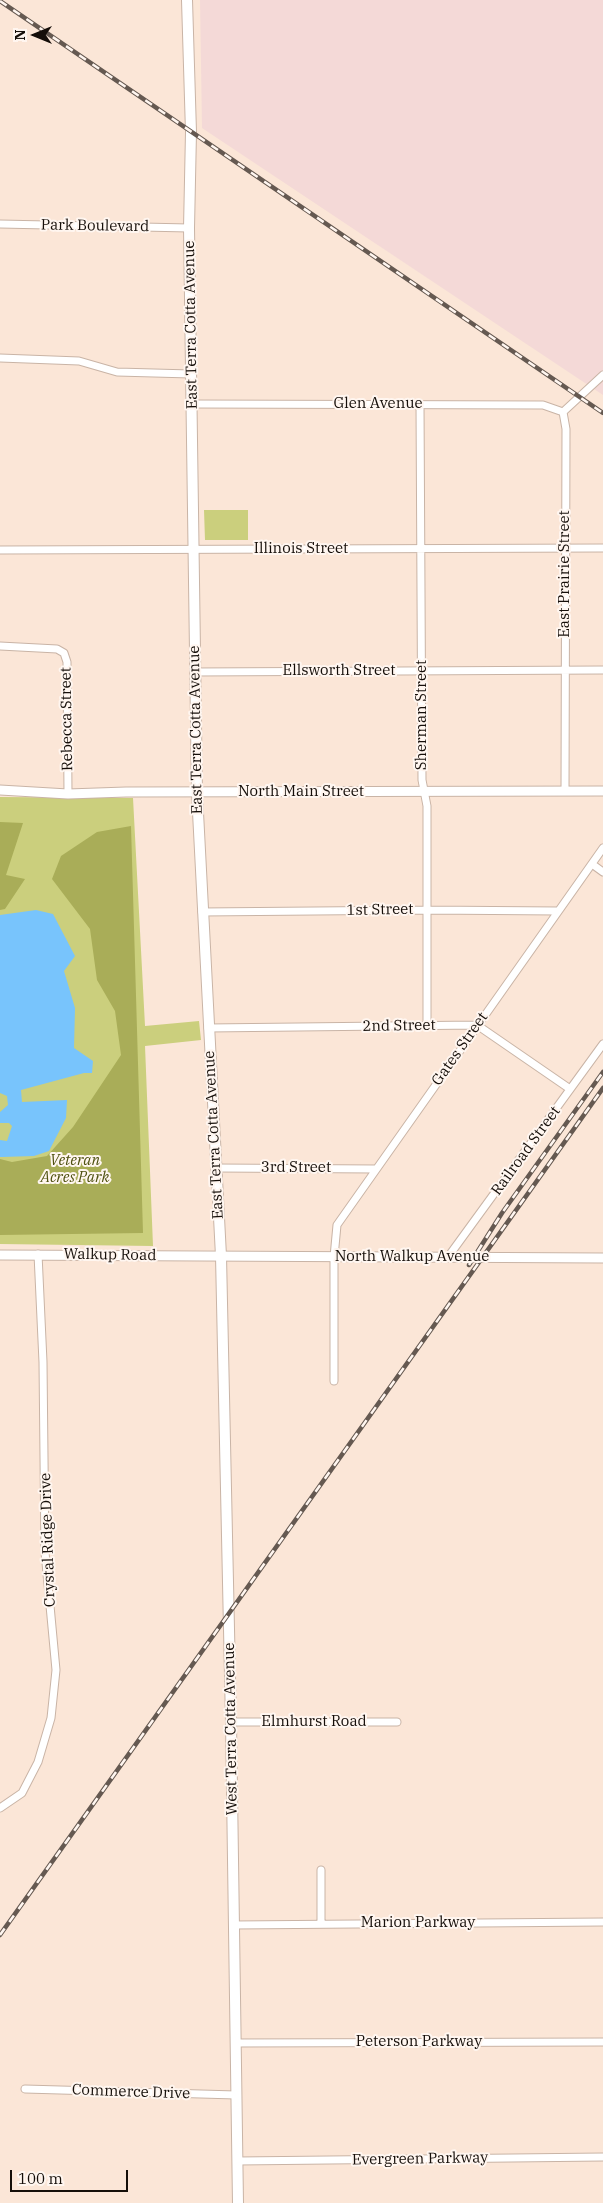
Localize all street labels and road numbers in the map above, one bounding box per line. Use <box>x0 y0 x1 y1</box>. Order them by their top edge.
street label: Park Boulevard <box>41 216 149 236</box>
street label: East Terra Cotta Avenue <box>181 240 201 410</box>
street label: Glen Avenue <box>333 395 423 413</box>
street label: East Prairie Street <box>556 510 574 638</box>
street label: Illinois Street <box>254 540 348 558</box>
street label: East Terra Cotta Avenue <box>186 645 206 815</box>
street label: Sherman Street <box>413 660 431 770</box>
street label: Ellsworth Street <box>283 662 395 680</box>
street label: Rebecca Street <box>57 667 77 771</box>
street label: North Main Street <box>238 783 364 801</box>
street label: 1st Street <box>346 900 414 920</box>
street label: Gates Street <box>428 1009 492 1089</box>
street label: 2nd Street <box>362 1016 436 1036</box>
street label: East Terra Cotta Avenue <box>201 1050 227 1220</box>
street label: Railroad Street <box>488 1103 564 1199</box>
street label: 3rd Street <box>261 1159 331 1177</box>
street label: Walkup Road <box>64 1245 156 1265</box>
street label: North Walkup Avenue <box>335 1248 489 1266</box>
street label: Crystal Ridge Drive <box>37 1472 59 1608</box>
street label: West Terra Cotta Avenue <box>220 1642 242 1816</box>
street label: Elmhurst Road <box>261 1713 367 1731</box>
street label: Marion Parkway <box>361 1914 475 1932</box>
street label: Peterson Parkway <box>356 2033 482 2051</box>
street label: Commerce Drive <box>72 2081 190 2103</box>
street label: Evergreen Parkway <box>352 2149 488 2169</box>

